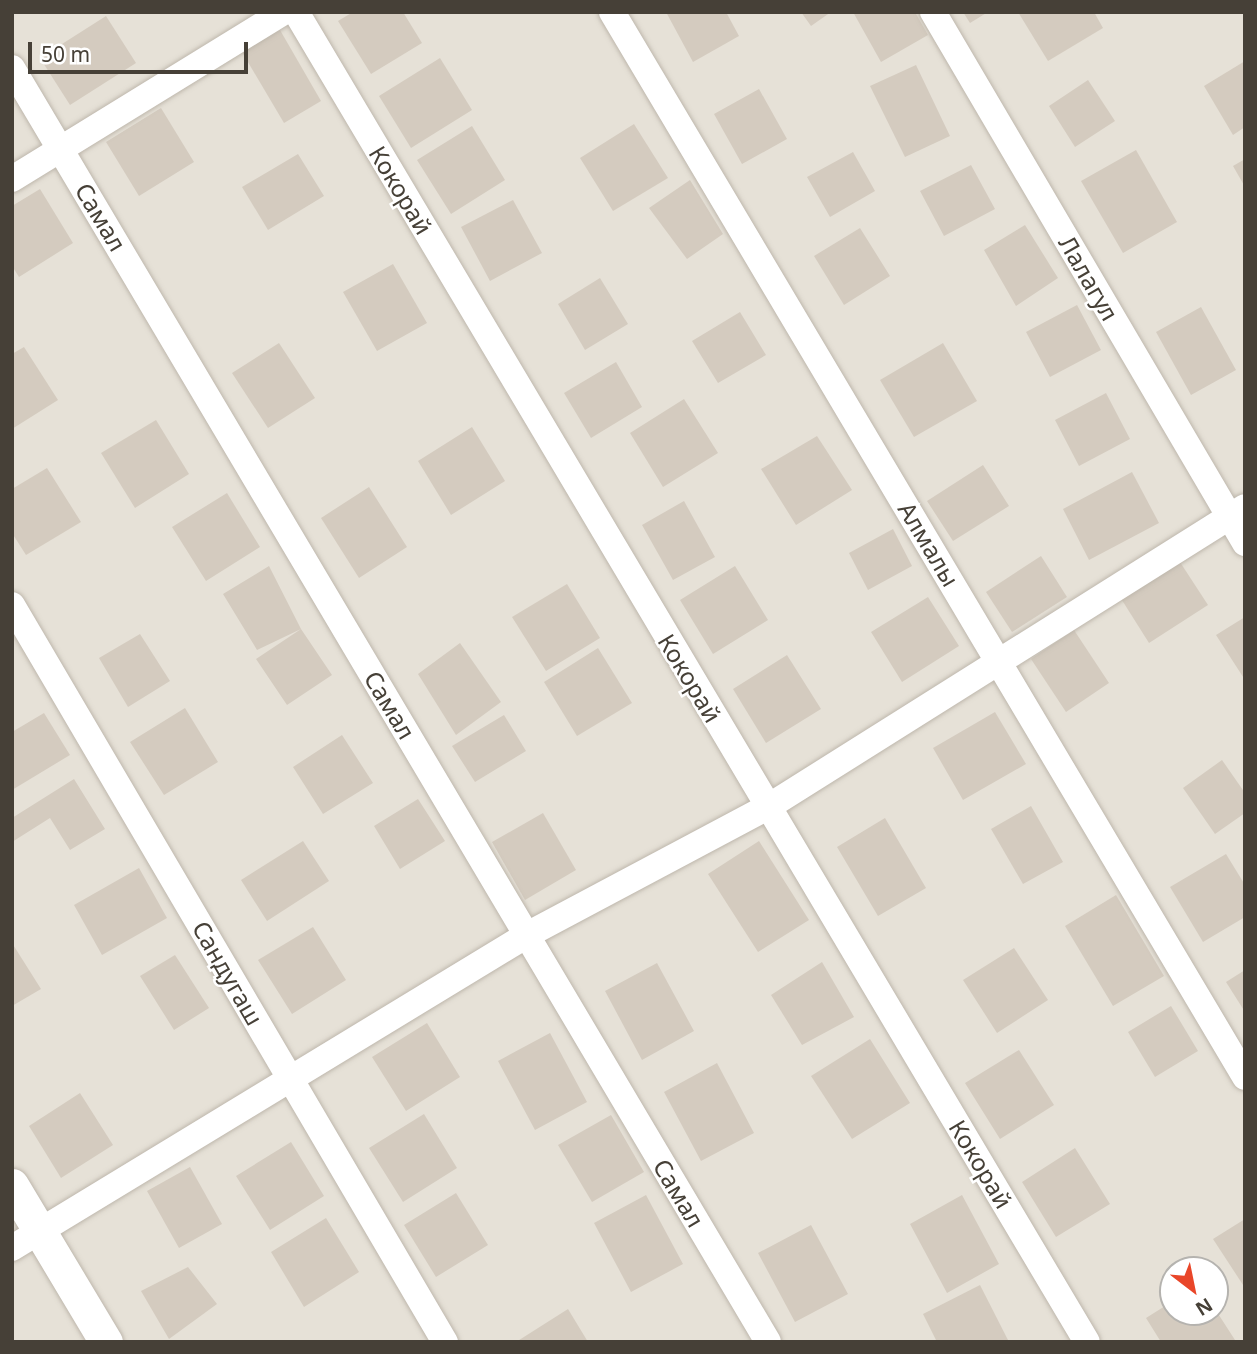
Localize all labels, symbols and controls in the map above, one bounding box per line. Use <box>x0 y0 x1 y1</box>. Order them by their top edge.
scale bar <box>32 28 252 72</box>
text: 50 m <box>41 40 90 68</box>
street label: Кокорай <box>363 141 439 239</box>
street label: Самал <box>69 178 133 256</box>
street label: Лалагул <box>1053 230 1125 326</box>
street label: Алмалы <box>893 497 965 591</box>
street label: Кокорай <box>652 629 728 727</box>
street label: Самал <box>358 666 422 744</box>
street label: Сандугаш <box>187 916 269 1030</box>
street label: Кокорай <box>943 1115 1019 1213</box>
street label: Самал <box>647 1154 711 1232</box>
north arrow <box>1159 1256 1229 1326</box>
text: N <box>1191 1292 1218 1322</box>

